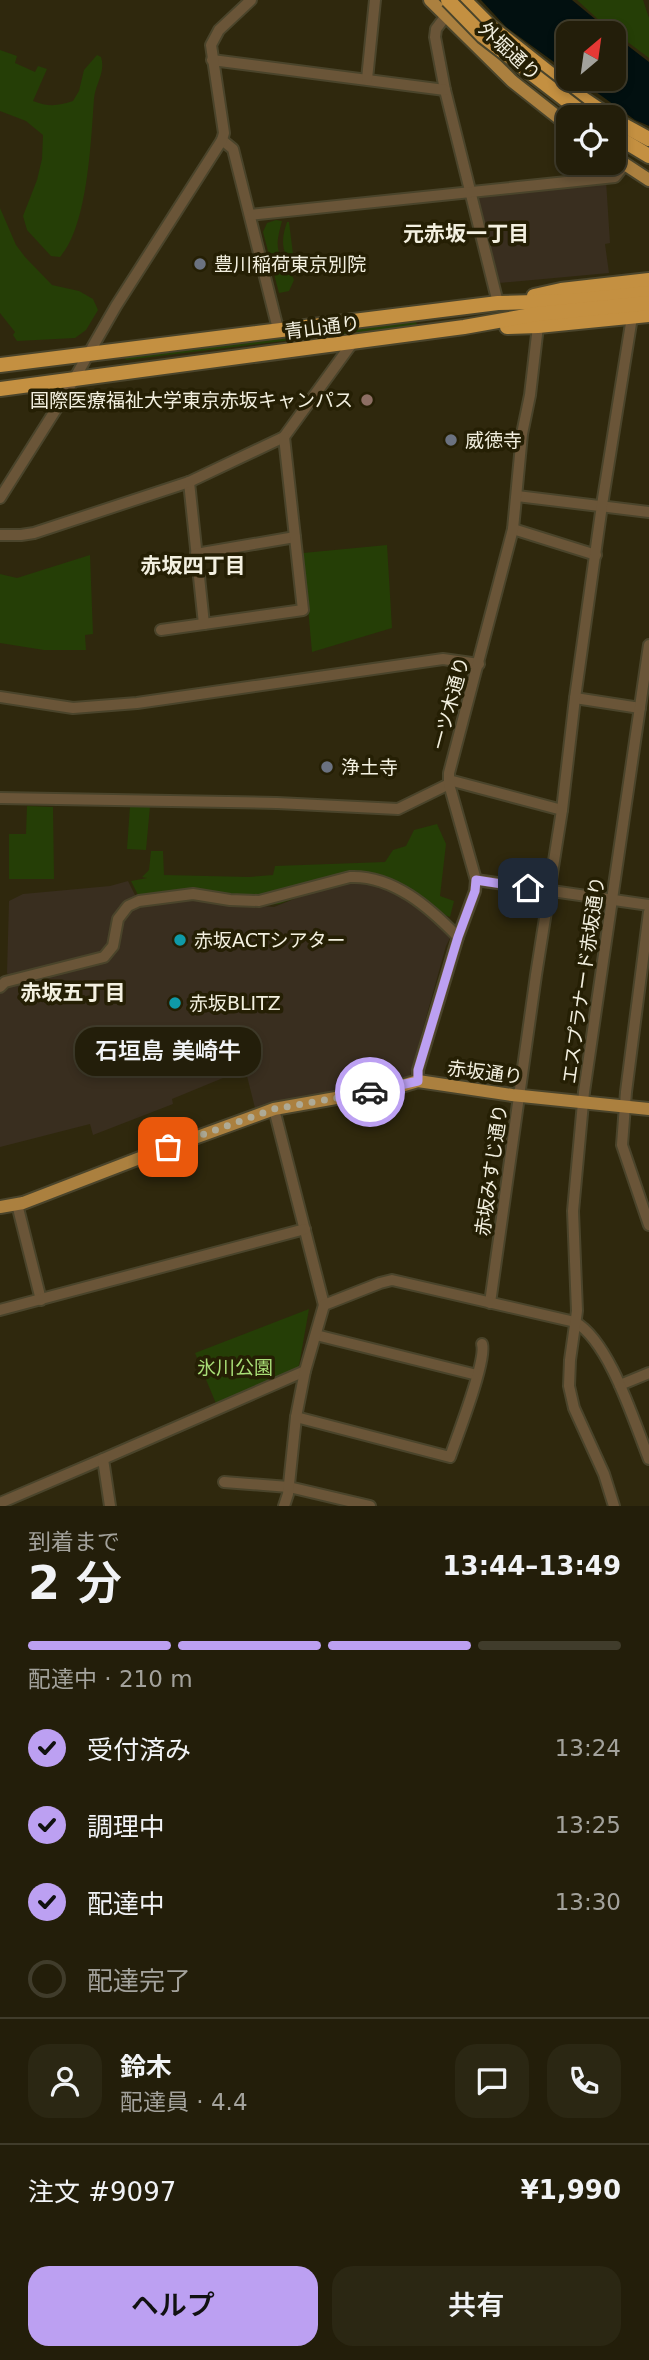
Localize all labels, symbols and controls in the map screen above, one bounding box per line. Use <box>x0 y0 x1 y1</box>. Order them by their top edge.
street label: 外堀通り <box>475 17 545 85</box>
north arrow <box>556 21 626 91</box>
map controls <box>556 21 626 175</box>
button: locate <box>556 105 626 175</box>
district label: 元赤坂一丁目 <box>403 222 529 246</box>
place label: 豊川稲荷東京別院 <box>214 253 366 275</box>
marker: 豊川稲荷東京別院 <box>192 256 208 272</box>
street label: 青山通り <box>283 311 361 343</box>
place label: 国際医療福祉大学東京赤坂キャンパス <box>30 389 353 411</box>
marker: 国際医療福祉大学東京赤坂キャンパス <box>359 392 375 408</box>
place label: 威徳寺 <box>465 429 522 451</box>
marker: 威徳寺 <box>443 432 459 448</box>
district label: 赤坂四丁目 <box>141 554 246 578</box>
street label: 一ツ木通り <box>427 654 473 752</box>
place label: 浄土寺 <box>341 756 398 778</box>
marker: 浄土寺 <box>319 759 335 775</box>
pin <box>498 858 558 918</box>
icon: home <box>509 869 547 907</box>
street label: エスプラナード赤坂通り <box>558 875 608 1085</box>
place label: 赤坂ACTシアター <box>194 929 346 951</box>
marker: 赤坂ACTシアター <box>172 932 188 948</box>
district label: 赤坂五丁目 <box>21 981 126 1005</box>
place label: 赤坂BLITZ <box>189 992 281 1014</box>
marker: 赤坂BLITZ <box>167 995 183 1011</box>
callout: 石垣島 美崎牛 <box>75 1028 261 1077</box>
text: 石垣島 美崎牛 <box>95 1038 241 1064</box>
street label: 赤坂通り <box>446 1056 524 1088</box>
courier <box>335 1057 405 1127</box>
icon: car <box>351 1073 389 1111</box>
street label: 赤坂みすじ通り <box>471 1103 511 1237</box>
pin <box>138 1117 198 1177</box>
icon: bag <box>149 1128 187 1166</box>
park label: 氷川公園 <box>197 1356 273 1378</box>
text: 到着まで <box>28 1529 120 1555</box>
text: 13:44–13:49 <box>442 1551 621 1581</box>
text: 2 分 <box>28 1556 122 1610</box>
text: 配達中 · 210 m <box>28 1666 193 1692</box>
icon: check <box>28 1729 66 1767</box>
text: 受付済み <box>87 1735 191 1765</box>
text: 13:24 <box>555 1735 621 1761</box>
icon: check <box>28 1806 66 1844</box>
text: 調理中 <box>87 1812 165 1842</box>
text: 13:25 <box>555 1812 621 1838</box>
icon: check <box>28 1883 66 1921</box>
text: 配達中 <box>87 1889 165 1919</box>
text: 13:30 <box>555 1889 621 1915</box>
text: 配達完了 <box>87 1966 191 1996</box>
button: person <box>28 2044 102 2118</box>
button: chat <box>455 2044 529 2118</box>
button: phone <box>547 2044 621 2118</box>
text: 鈴木 <box>120 2052 172 2082</box>
text: 配達員 · 4.4 <box>120 2089 248 2115</box>
text: ¥1,990 <box>521 2175 621 2205</box>
text: 注文 #9097 <box>28 2177 176 2207</box>
button: ヘルプ <box>28 2266 318 2346</box>
button: 共有 <box>332 2266 621 2346</box>

